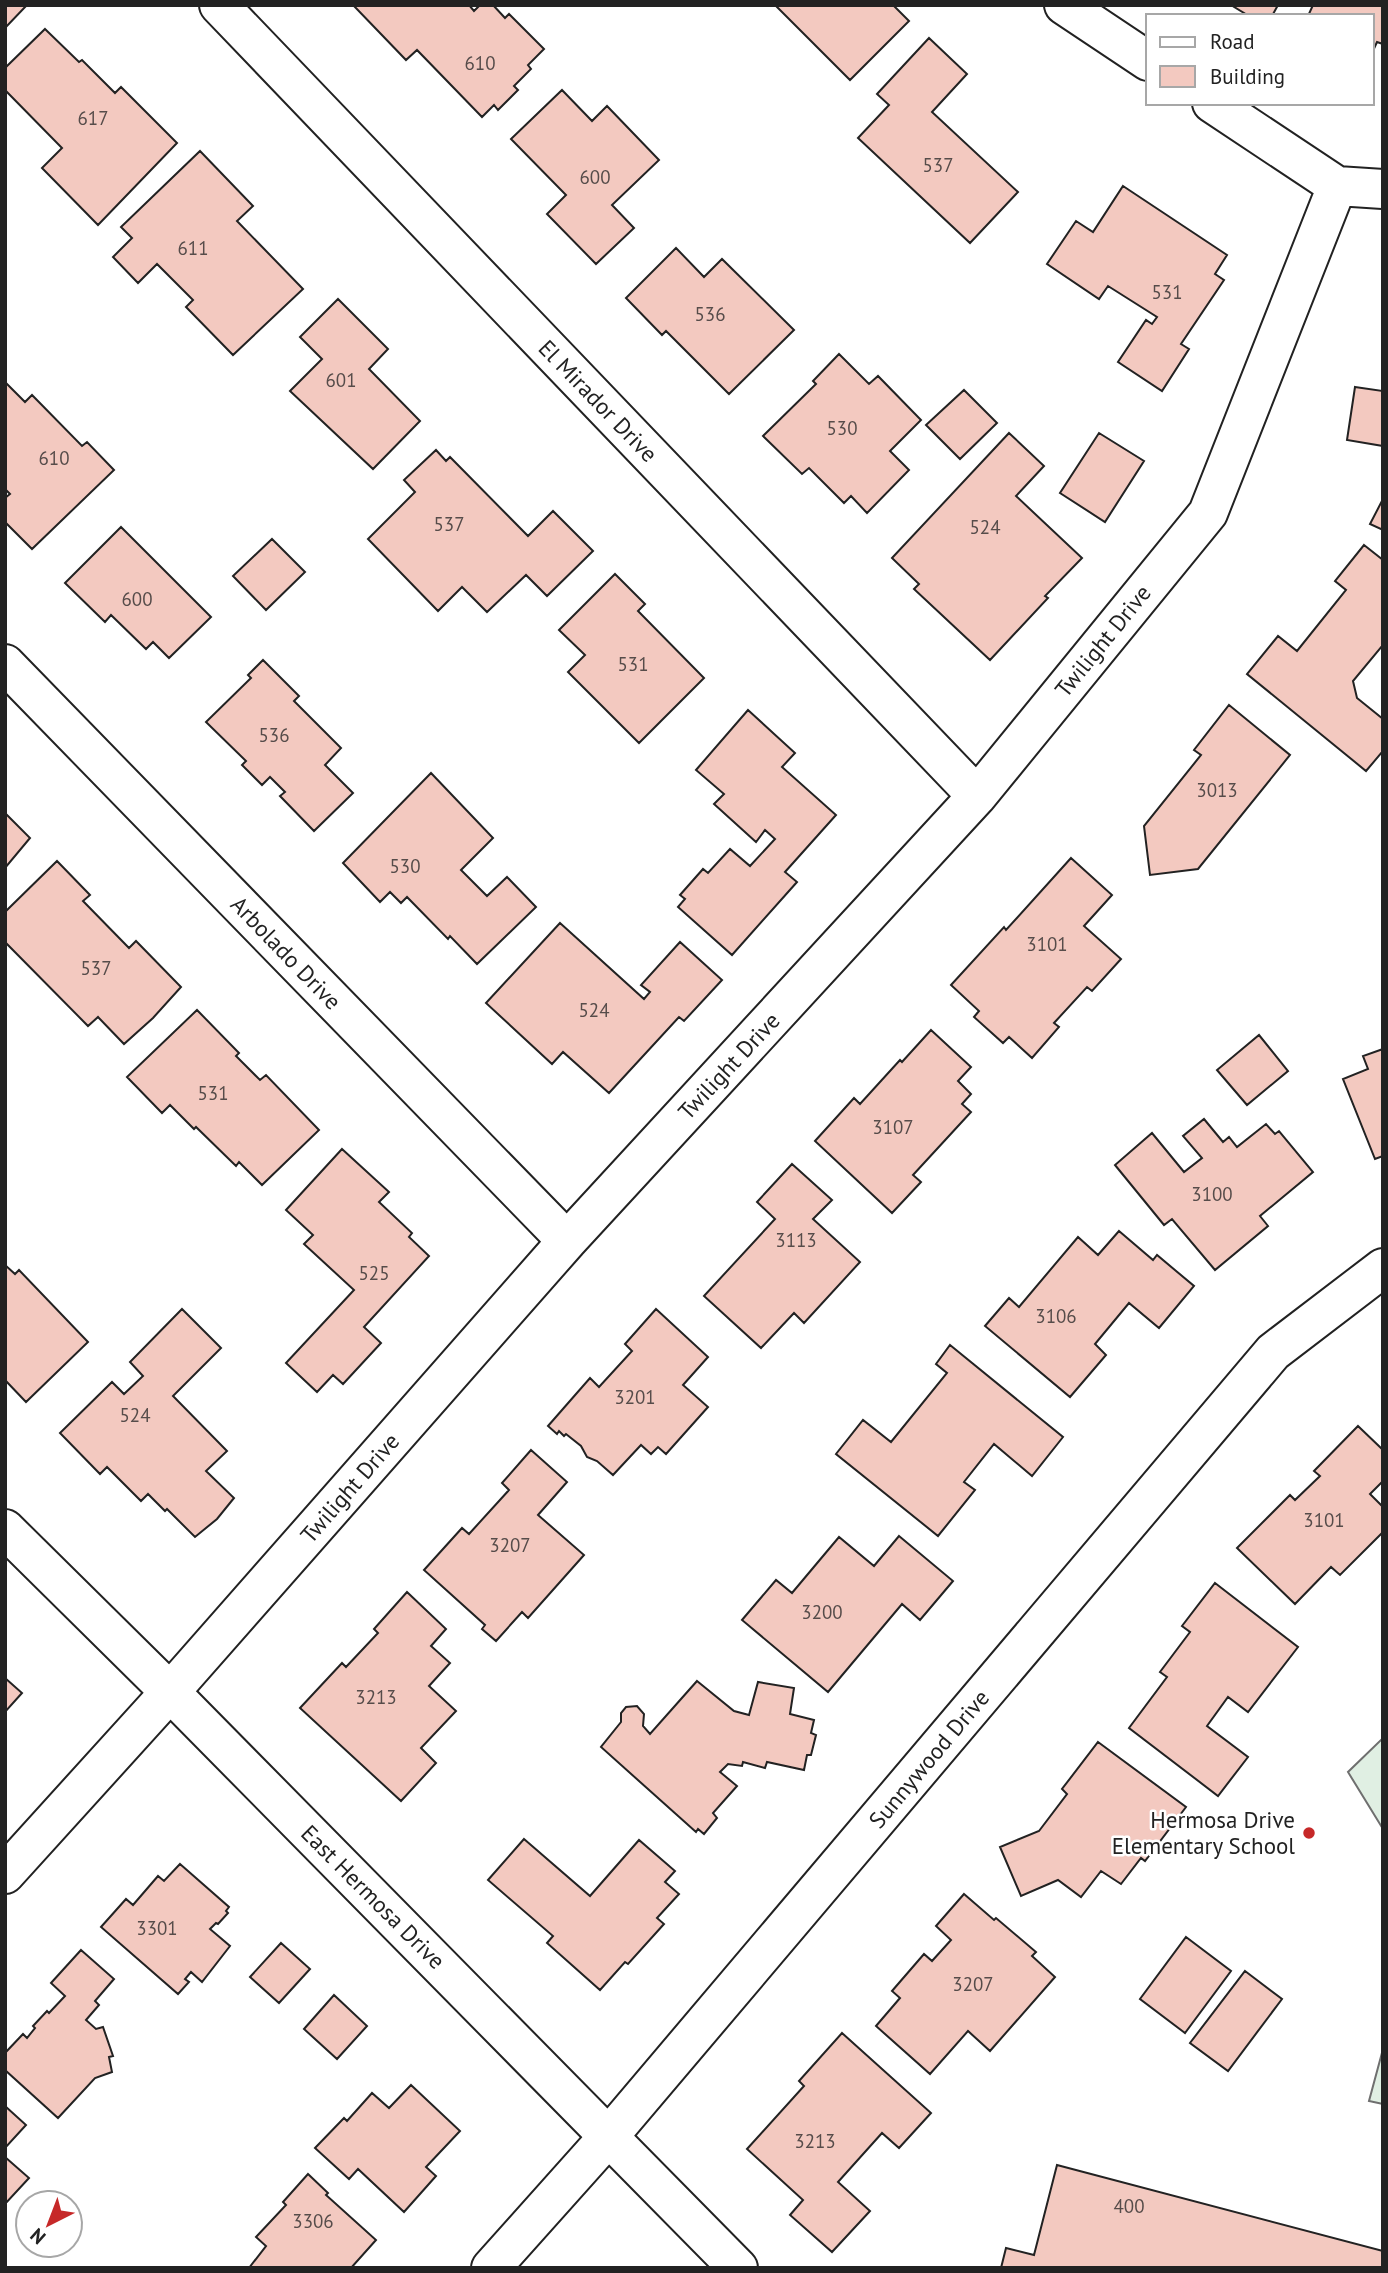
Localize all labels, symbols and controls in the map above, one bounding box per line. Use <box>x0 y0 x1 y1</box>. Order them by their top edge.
legend <box>1146 14 1374 105</box>
text: Road <box>1210 28 1254 55</box>
house number: 610 <box>464 51 496 75</box>
text: Building <box>1210 63 1285 90</box>
house number: 617 <box>77 106 109 130</box>
house number: 537 <box>922 153 954 177</box>
house number: 600 <box>579 165 611 189</box>
house number: 611 <box>177 236 209 260</box>
house number: 531 <box>1151 280 1183 304</box>
house number: 536 <box>694 302 726 326</box>
street label: El Mirador Drive <box>533 333 664 468</box>
house number: 601 <box>325 368 357 392</box>
house number: 530 <box>826 416 858 440</box>
house number: 610 <box>38 446 70 470</box>
house number: 537 <box>433 512 465 536</box>
house number: 524 <box>969 515 1001 539</box>
street label: Twilight Drive <box>1048 579 1157 703</box>
house number: 600 <box>121 587 153 611</box>
house number: 531 <box>617 652 649 676</box>
house number: 536 <box>258 723 290 747</box>
house number: 3013 <box>1196 778 1238 802</box>
house number: 530 <box>389 854 421 878</box>
street label: Arbolado Drive <box>225 890 348 1015</box>
house number: 3101 <box>1026 932 1068 956</box>
house number: 537 <box>80 956 112 980</box>
house number: 524 <box>578 998 610 1022</box>
street label: Twilight Drive <box>672 1006 786 1125</box>
house number: 531 <box>197 1081 229 1105</box>
house number: 3107 <box>872 1115 914 1139</box>
house number: 3100 <box>1191 1182 1233 1206</box>
house number: 3113 <box>775 1228 817 1252</box>
house number: 525 <box>358 1261 390 1285</box>
house number: 3106 <box>1035 1304 1077 1328</box>
house number: 3201 <box>614 1385 656 1409</box>
house number: 524 <box>119 1403 151 1427</box>
street label: Twilight Drive <box>294 1427 405 1549</box>
house number: 3101 <box>1303 1508 1345 1532</box>
house number: 3207 <box>489 1533 531 1557</box>
house number: 3200 <box>801 1600 843 1624</box>
street label: Sunnywood Drive <box>862 1683 995 1834</box>
house number: 3213 <box>355 1685 397 1709</box>
place label: Hermosa Drive Elementary School <box>1112 1805 1295 1860</box>
street label: East Hermosa Drive <box>295 1818 452 1975</box>
marker: Hermosa Drive Elementary School <box>1301 1825 1317 1841</box>
house number: 3301 <box>136 1916 178 1940</box>
house number: 3207 <box>952 1972 994 1996</box>
house number: 3213 <box>794 2129 836 2153</box>
north arrow <box>14 2189 84 2259</box>
house number: 400 <box>1113 2194 1145 2218</box>
house number: 3306 <box>292 2209 334 2233</box>
text: N <box>25 2224 50 2250</box>

